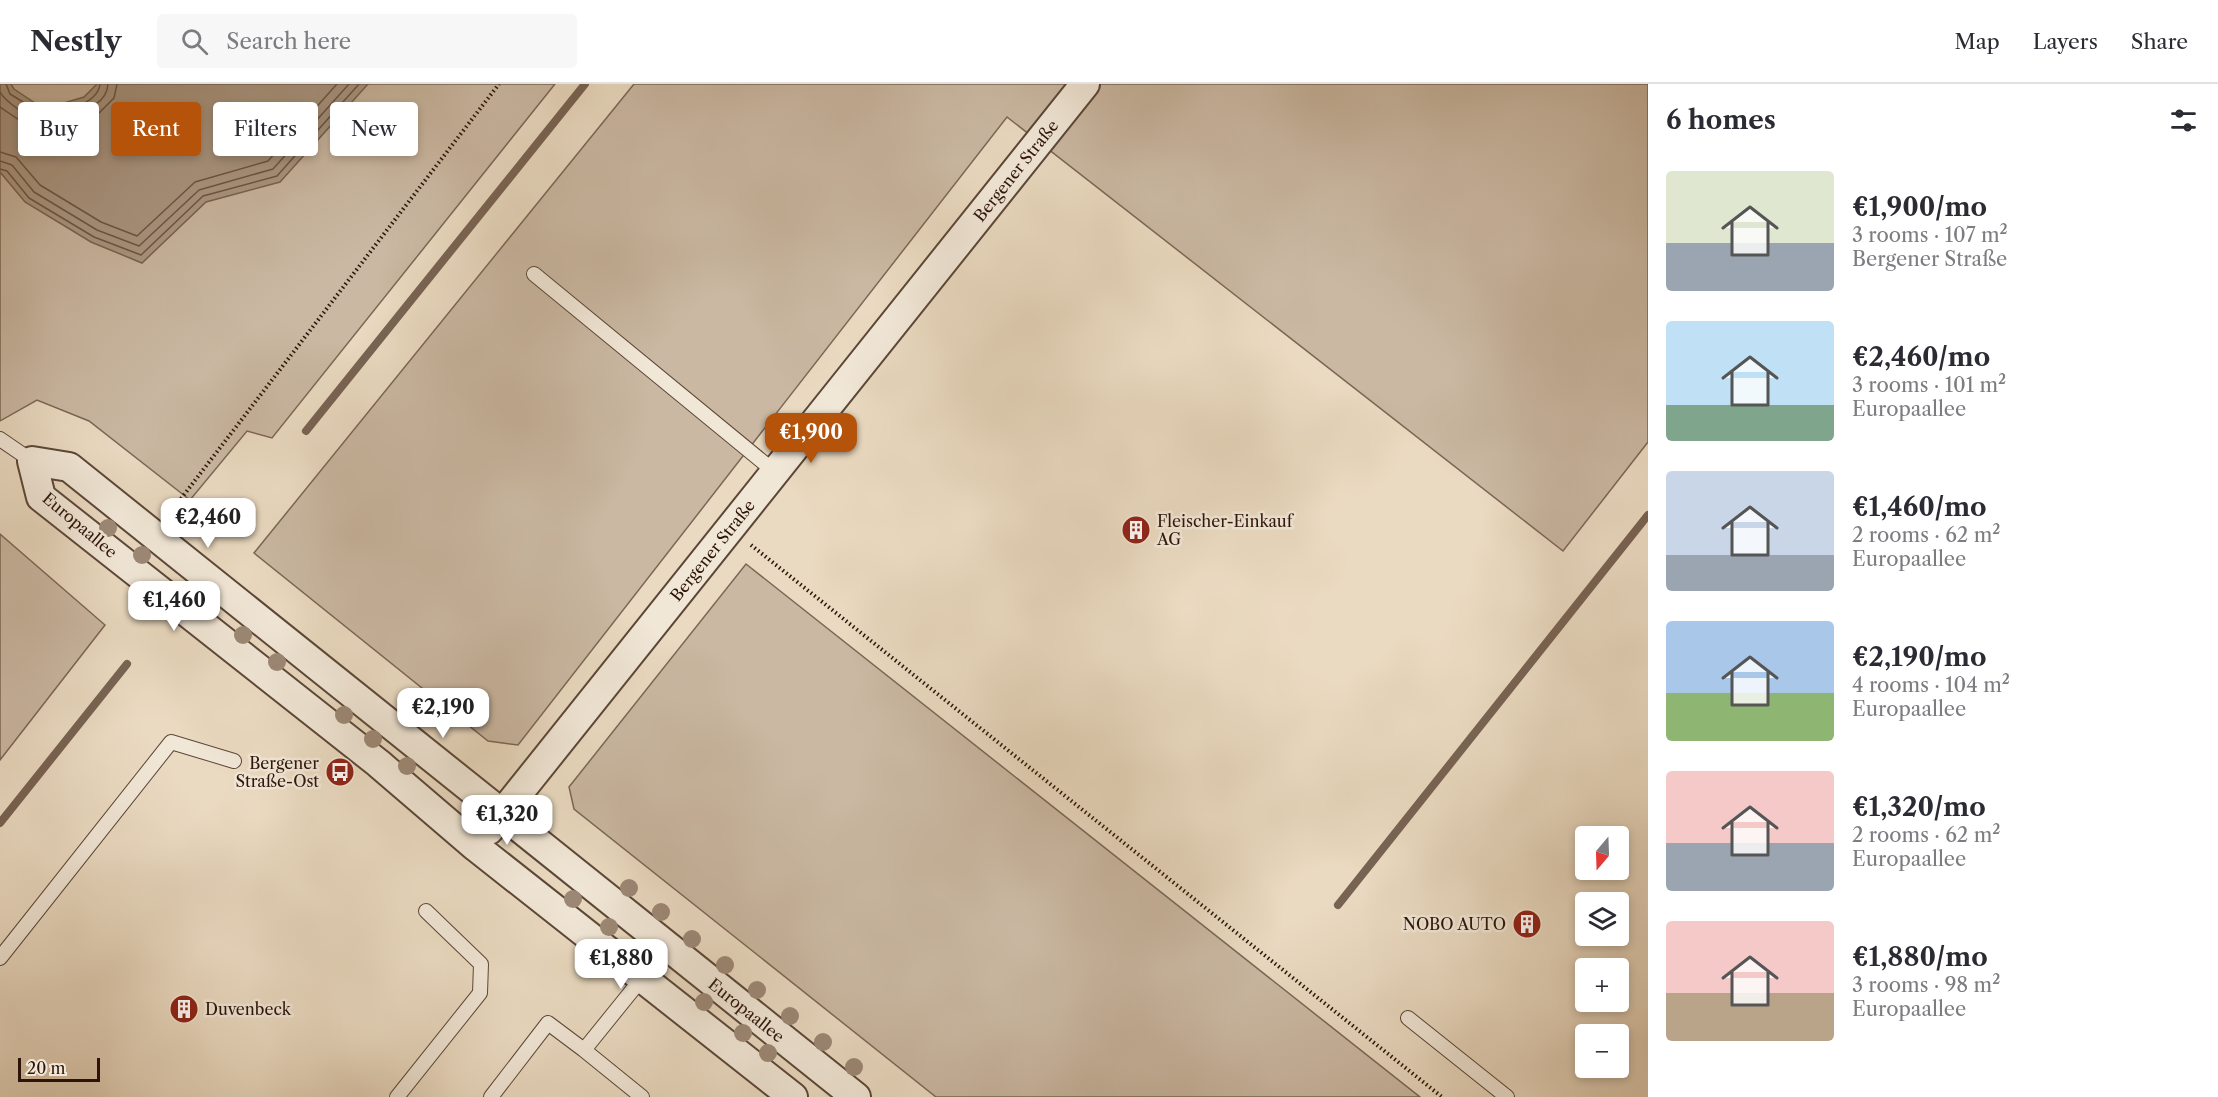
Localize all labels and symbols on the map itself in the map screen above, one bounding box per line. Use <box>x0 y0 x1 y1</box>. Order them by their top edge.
street label: Bergener Straße <box>969 116 1062 225</box>
pin: €1,900 <box>762 413 860 464</box>
street label: Europaallee <box>39 488 121 562</box>
street label: Bergener Straße <box>666 495 759 605</box>
pin: €2,460 <box>159 498 257 549</box>
place label: Fleischer-Einkauf AG <box>1156 511 1295 549</box>
building icon: Fleischer-Einkauf AG <box>1120 514 1152 546</box>
pin: €1,460 <box>125 581 223 632</box>
pin: €2,190 <box>394 688 492 739</box>
place label: Bergener Straße-Ost <box>235 753 319 791</box>
bus stop icon: Bergener Straße-Ost <box>324 756 356 788</box>
pin: €1,320 <box>458 795 556 846</box>
north arrow <box>1575 826 1629 880</box>
building icon: NOBO AUTO <box>1511 908 1543 940</box>
place label: NOBO AUTO <box>1403 914 1506 934</box>
pin: €1,880 <box>572 939 670 990</box>
street label: Europaallee <box>704 974 789 1046</box>
building icon: Duvenbeck <box>168 993 200 1025</box>
place label: Duvenbeck <box>205 999 292 1019</box>
scale bar <box>18 1055 100 1082</box>

